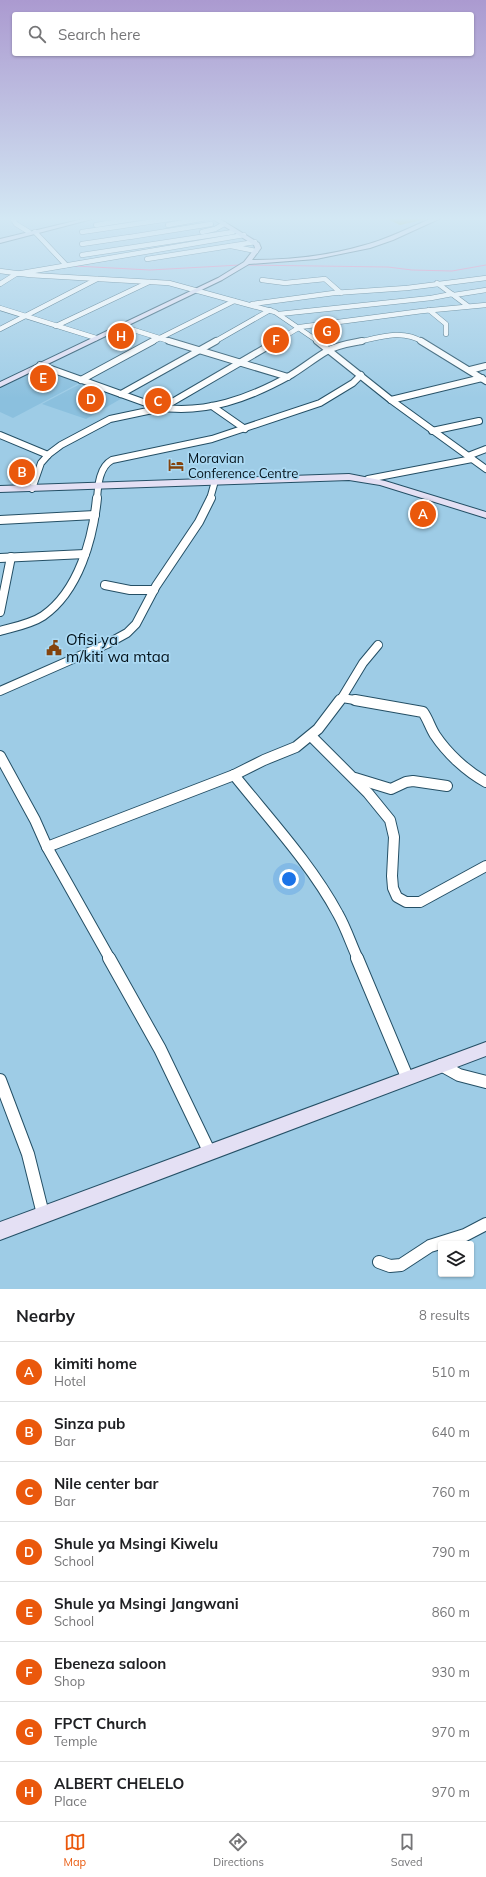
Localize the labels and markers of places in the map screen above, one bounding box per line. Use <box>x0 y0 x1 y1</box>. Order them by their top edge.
pin: G <box>314 316 340 346</box>
pin: H <box>108 321 134 351</box>
pin: F <box>263 325 289 355</box>
pin: E <box>30 363 56 393</box>
pin: D <box>78 384 104 414</box>
pin: C <box>145 386 171 416</box>
place label: Moravian Conference Centre <box>188 450 298 481</box>
hotel icon: Moravian Conference Centre <box>167 456 185 474</box>
pin: B <box>9 457 35 487</box>
pin: A <box>410 499 436 529</box>
place label: Ofisi ya m/kiti wa mtaa <box>66 630 170 666</box>
public building icon: Ofisi ya m/kiti wa mtaa <box>45 639 63 657</box>

